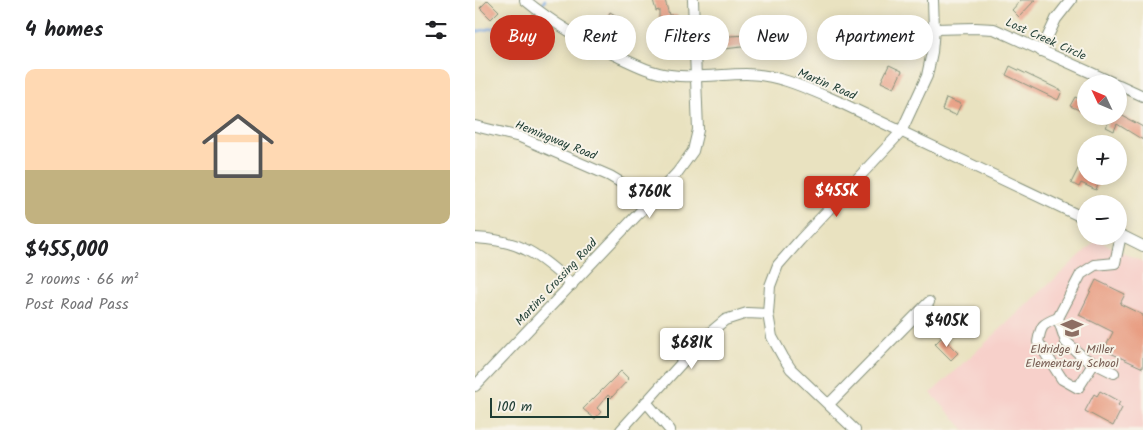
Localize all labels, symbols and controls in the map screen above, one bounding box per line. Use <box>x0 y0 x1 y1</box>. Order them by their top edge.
street label: Lost Creek Circle <box>1002 13 1090 66</box>
text: 4 homes <box>25 14 103 47</box>
chip: Buy <box>490 15 555 60</box>
chip: Rent <box>565 15 636 60</box>
chip: Filters <box>646 15 729 60</box>
chip: New <box>739 15 807 60</box>
chip: Apartment <box>817 15 933 60</box>
icon: filters <box>422 16 450 44</box>
street label: Martin Road <box>795 64 860 106</box>
north arrow <box>1077 75 1127 125</box>
map controls <box>1077 75 1127 245</box>
icon: home <box>193 101 283 191</box>
street label: Hemingway Road <box>512 116 600 166</box>
button: + <box>1077 135 1127 185</box>
pin: $760K <box>615 176 685 219</box>
pin: $455K <box>802 176 872 218</box>
text: $455K <box>815 179 859 204</box>
text: $760K <box>628 180 672 205</box>
button: − <box>1077 195 1127 245</box>
text: $455,000 <box>25 234 108 267</box>
street label: Martins Crossing Road <box>511 234 603 330</box>
text: 2 rooms · 66 m² <box>25 267 139 292</box>
text: Post Road Pass <box>25 292 129 317</box>
pin: $405K <box>912 306 982 348</box>
text: $405K <box>925 309 969 334</box>
school or university icon: Eldridge L Miller Elementary School <box>1059 315 1085 341</box>
pin: $681K <box>657 328 727 370</box>
text: $681K <box>671 331 713 356</box>
place label: Eldridge L Miller Elementary School <box>1025 340 1119 373</box>
scale bar <box>490 395 609 418</box>
text: 100 m <box>497 396 532 418</box>

